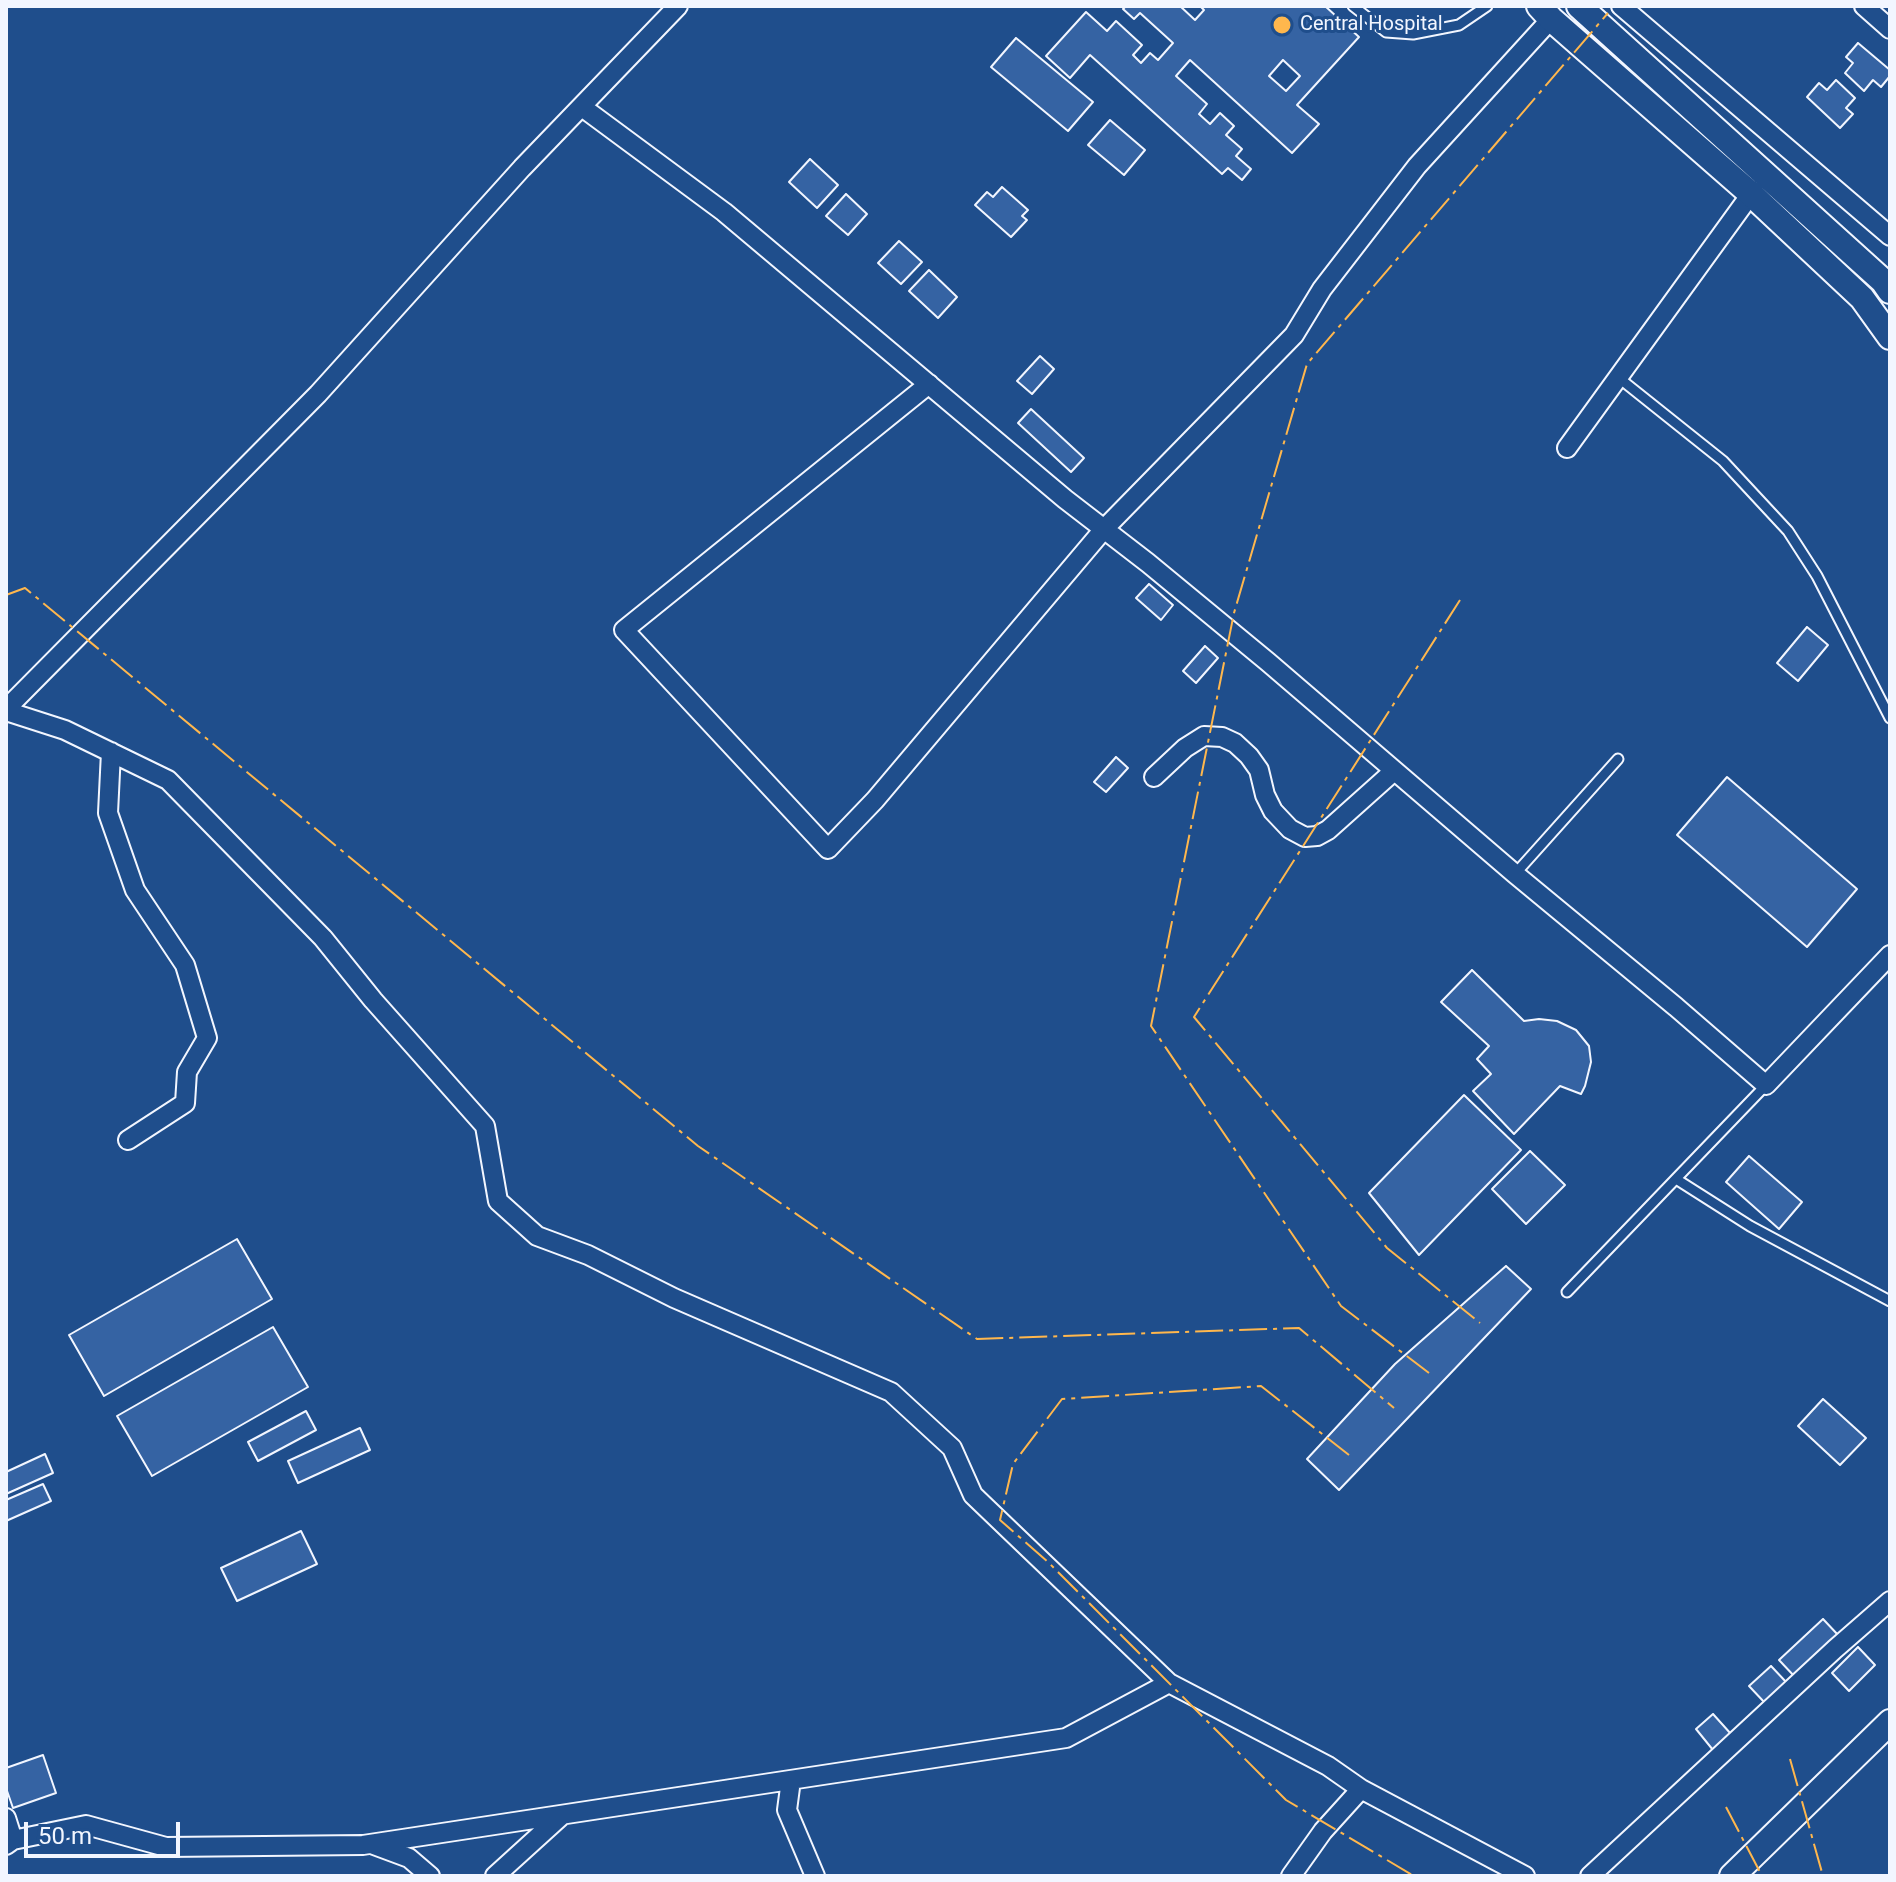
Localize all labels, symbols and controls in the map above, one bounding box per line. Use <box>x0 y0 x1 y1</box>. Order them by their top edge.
place label: Central Hospital <box>1300 13 1443 37</box>
marker: Central Hospital <box>1271 14 1293 36</box>
scale bar <box>28 1806 184 1856</box>
text: 50 m <box>38 1822 92 1850</box>

